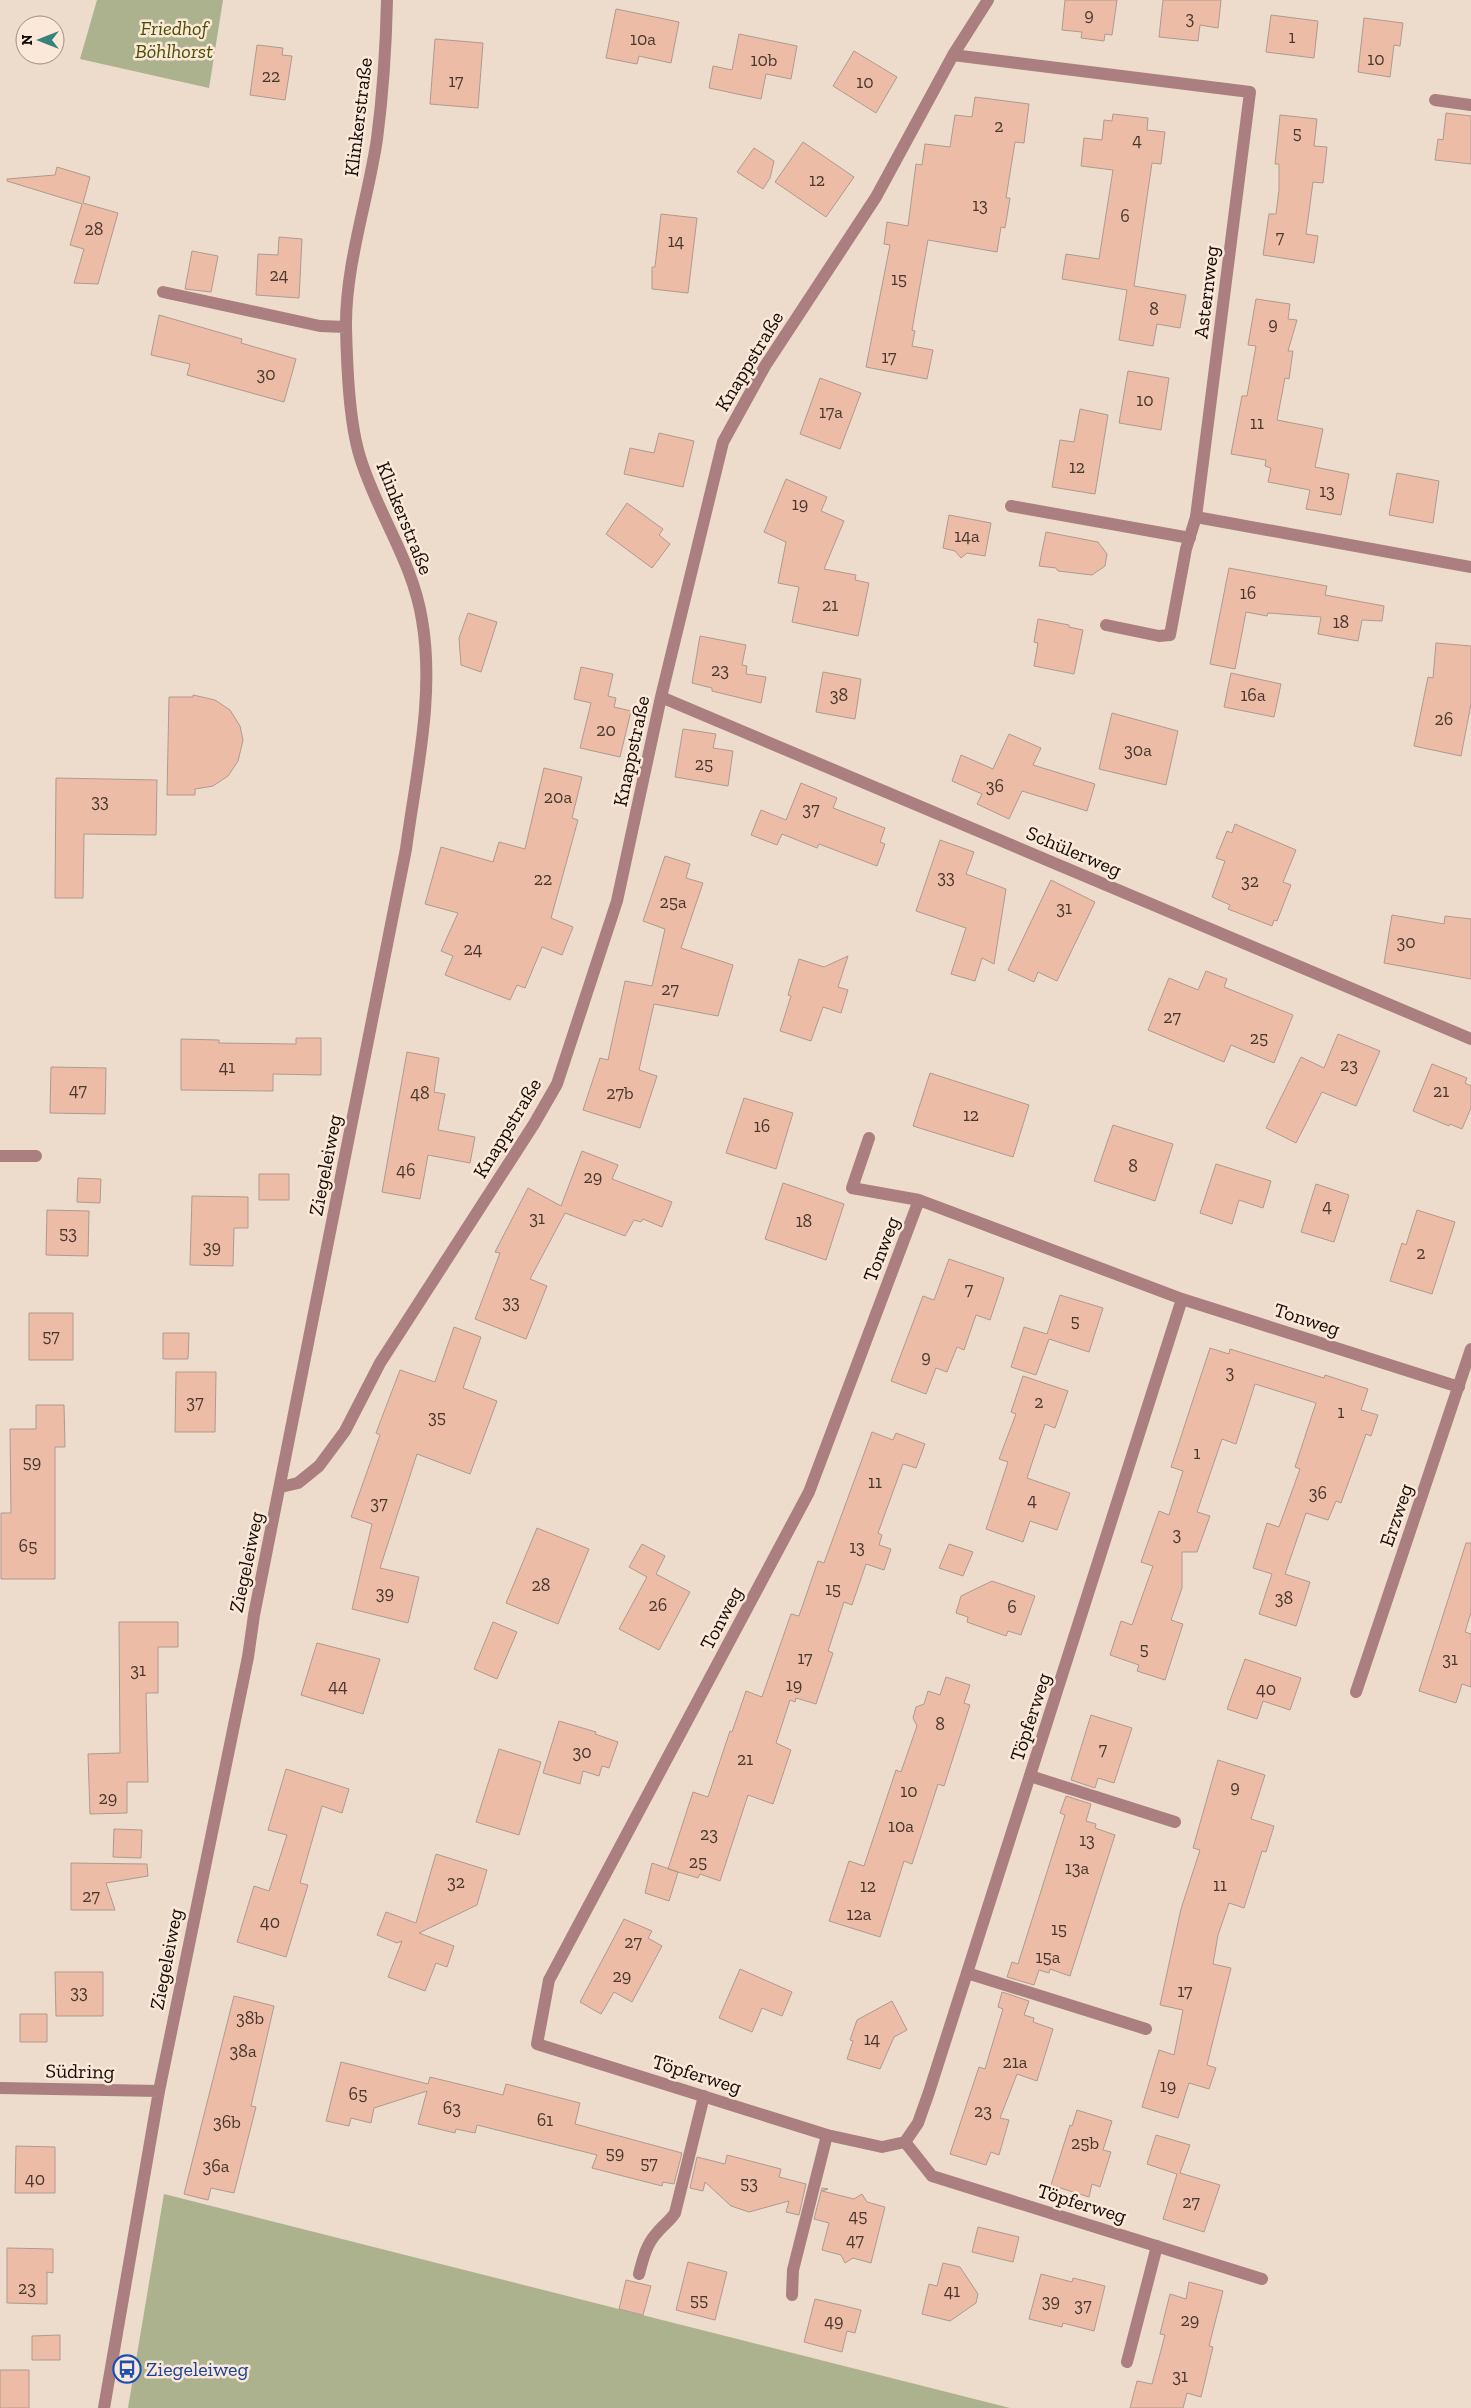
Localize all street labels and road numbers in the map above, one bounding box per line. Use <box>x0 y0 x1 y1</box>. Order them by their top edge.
street label: Klinkerstraße <box>339 56 377 178</box>
street label: Asternweg <box>1188 244 1224 340</box>
street label: Knappstraße <box>710 307 788 415</box>
street label: Klinkerstraße <box>371 458 439 578</box>
street label: Knappstraße <box>608 693 654 809</box>
street label: Schülerweg <box>1023 820 1125 882</box>
street label: Knappstraße <box>468 1074 546 1182</box>
street label: Ziegeleiweg <box>303 1112 347 1218</box>
street label: Tonweg <box>858 1213 904 1285</box>
street label: Tonweg <box>1271 1297 1343 1341</box>
street label: Erzweg <box>1374 1480 1418 1550</box>
street label: Ziegeleiweg <box>224 1509 268 1615</box>
street label: Tonweg <box>694 1582 748 1654</box>
street label: Töpferweg <box>1004 1670 1056 1764</box>
street label: Ziegeleiweg <box>144 1906 188 2012</box>
street label: Töpferweg <box>650 2049 744 2099</box>
street label: Südring <box>45 2058 115 2084</box>
street label: Töpferweg <box>1035 2178 1129 2228</box>

